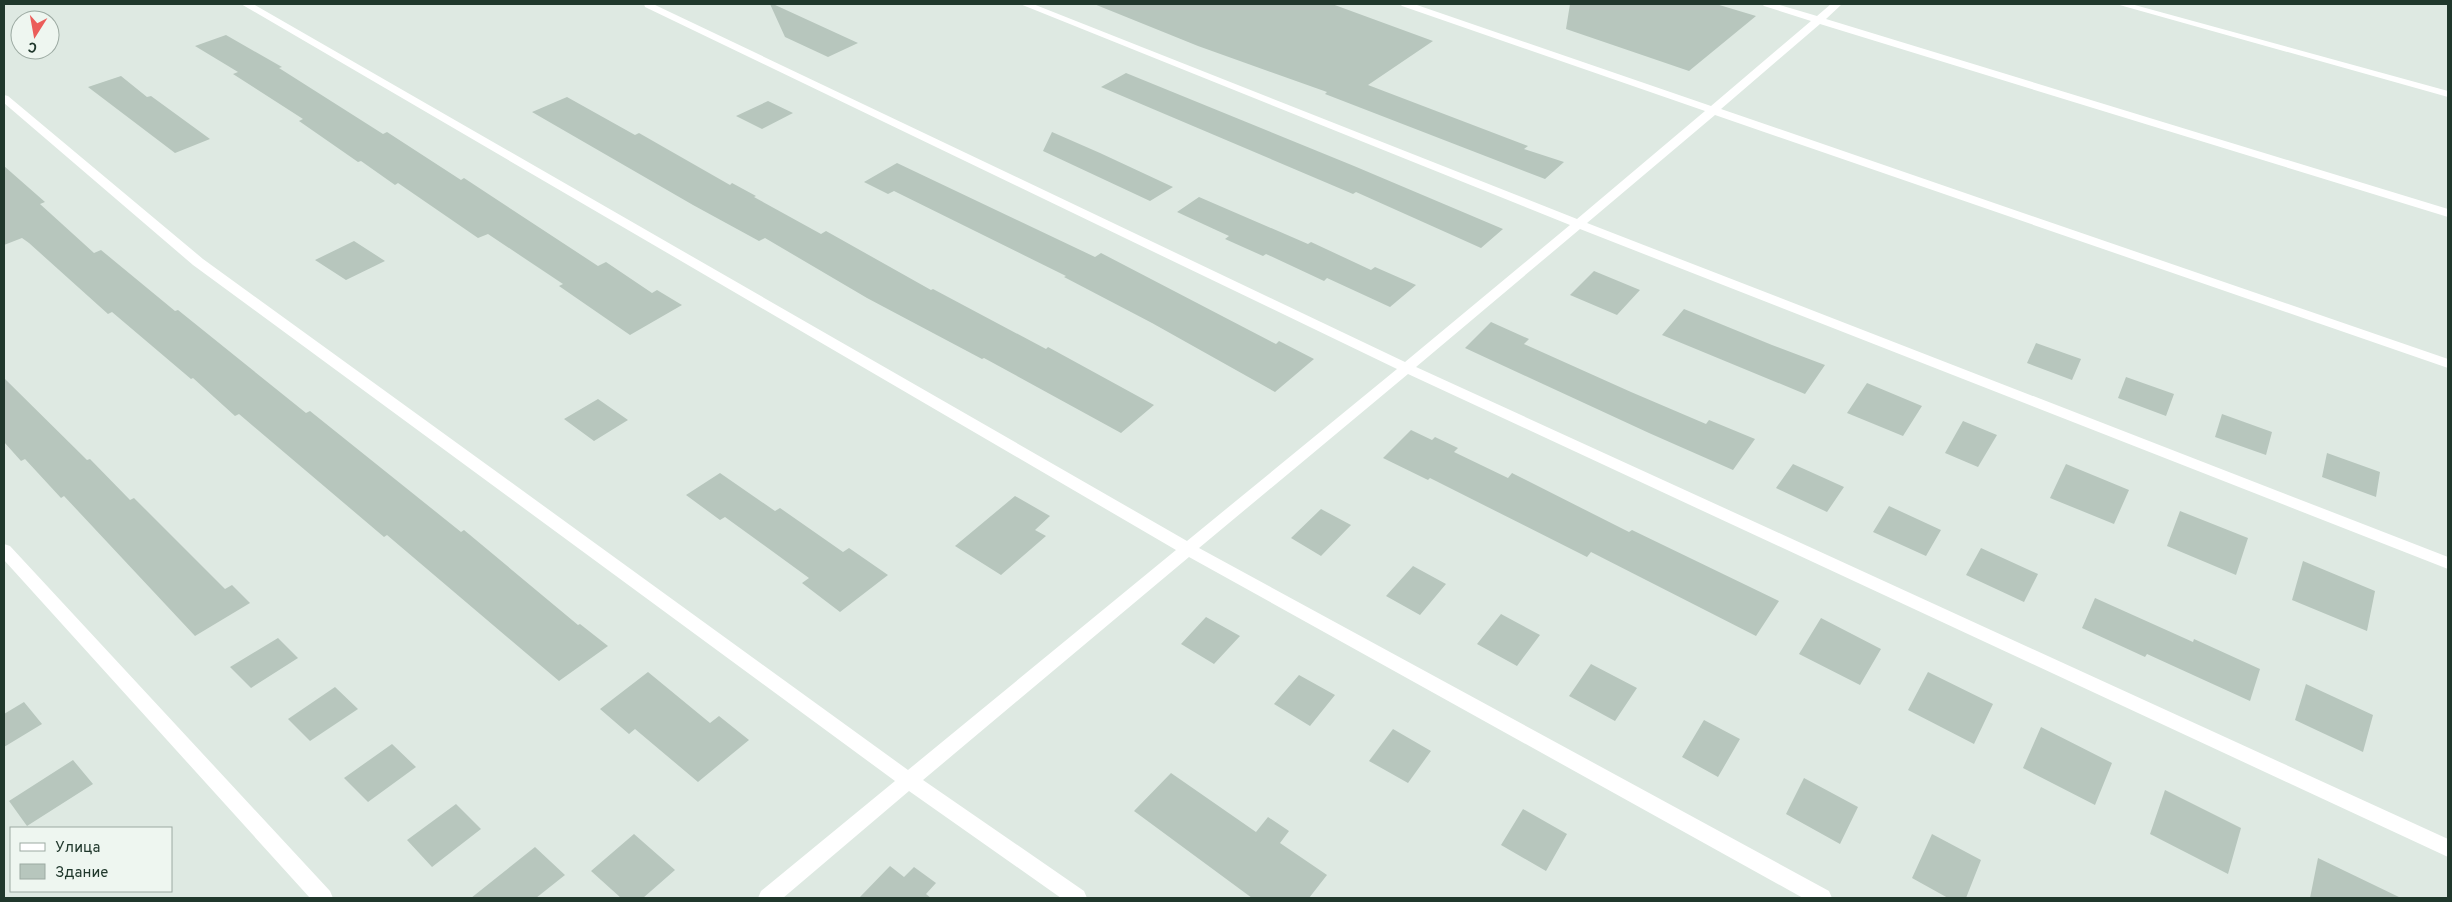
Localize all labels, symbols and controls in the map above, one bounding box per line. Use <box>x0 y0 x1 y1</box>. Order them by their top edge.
north arrow <box>10 10 60 60</box>
text: С <box>27 37 39 55</box>
legend <box>10 827 172 892</box>
text: Улица <box>55 839 100 858</box>
text: Здание <box>55 864 108 883</box>

